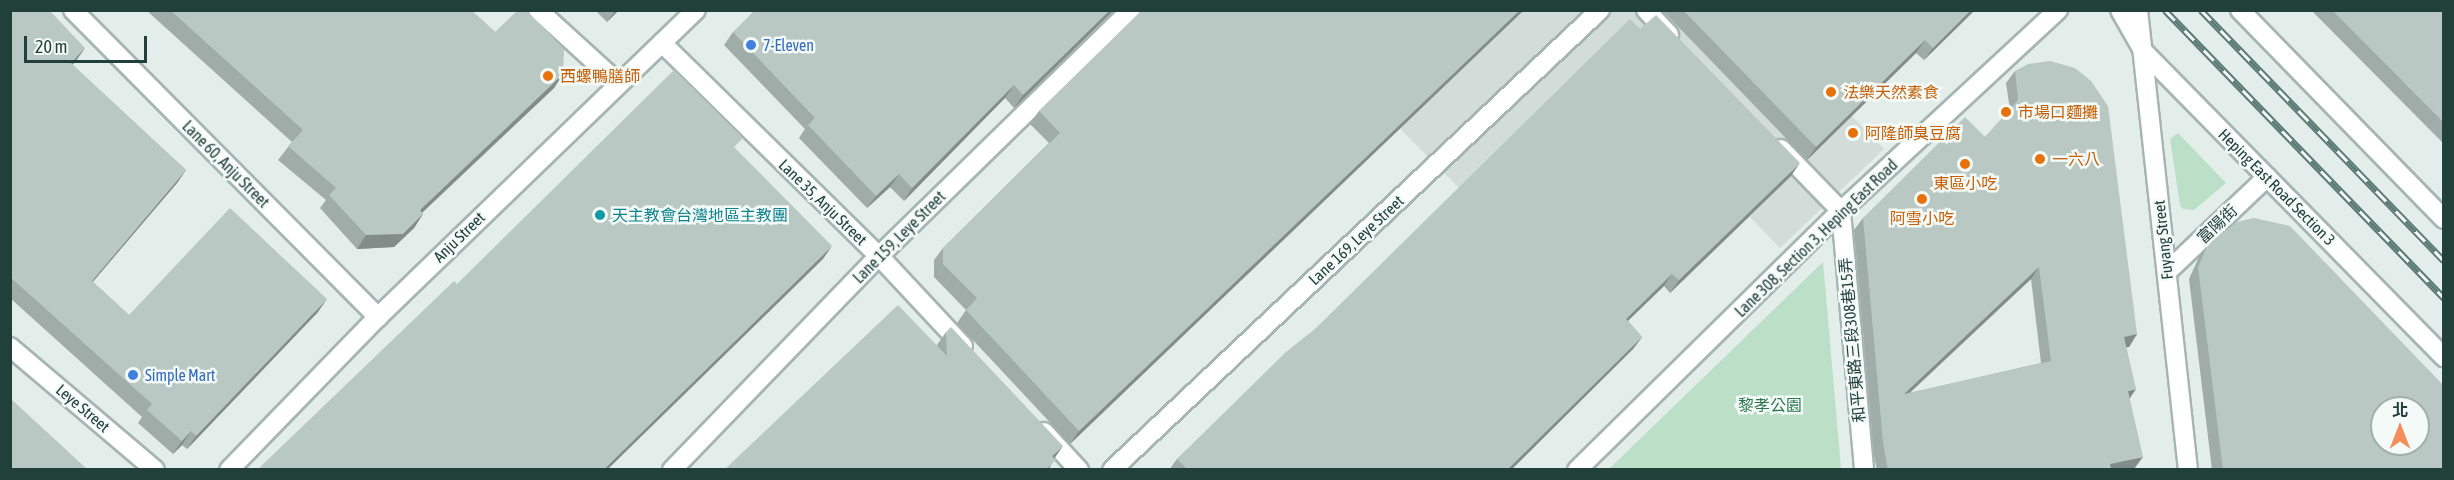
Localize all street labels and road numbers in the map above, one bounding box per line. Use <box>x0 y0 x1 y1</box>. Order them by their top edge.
street label: Lane 60, Anju Street <box>178 116 274 212</box>
street label: Heping East Road Section 3 <box>2215 125 2339 249</box>
street label: Lane 35, Anju Street <box>775 155 871 249</box>
street label: Lane 308, Section 3, Heping East Road <box>1731 155 1901 321</box>
street label: Lane 159, Leye Street <box>849 187 949 287</box>
street label: Lane 169, Leye Street <box>1305 191 1407 289</box>
street label: Fuyang Street <box>2149 199 2177 281</box>
street label: 富陽街 <box>2193 201 2241 247</box>
street label: Anju Street <box>429 208 489 266</box>
street label: 和平東路三段308巷15弄 <box>1835 257 1869 423</box>
street label: Leye Street <box>52 380 114 436</box>

